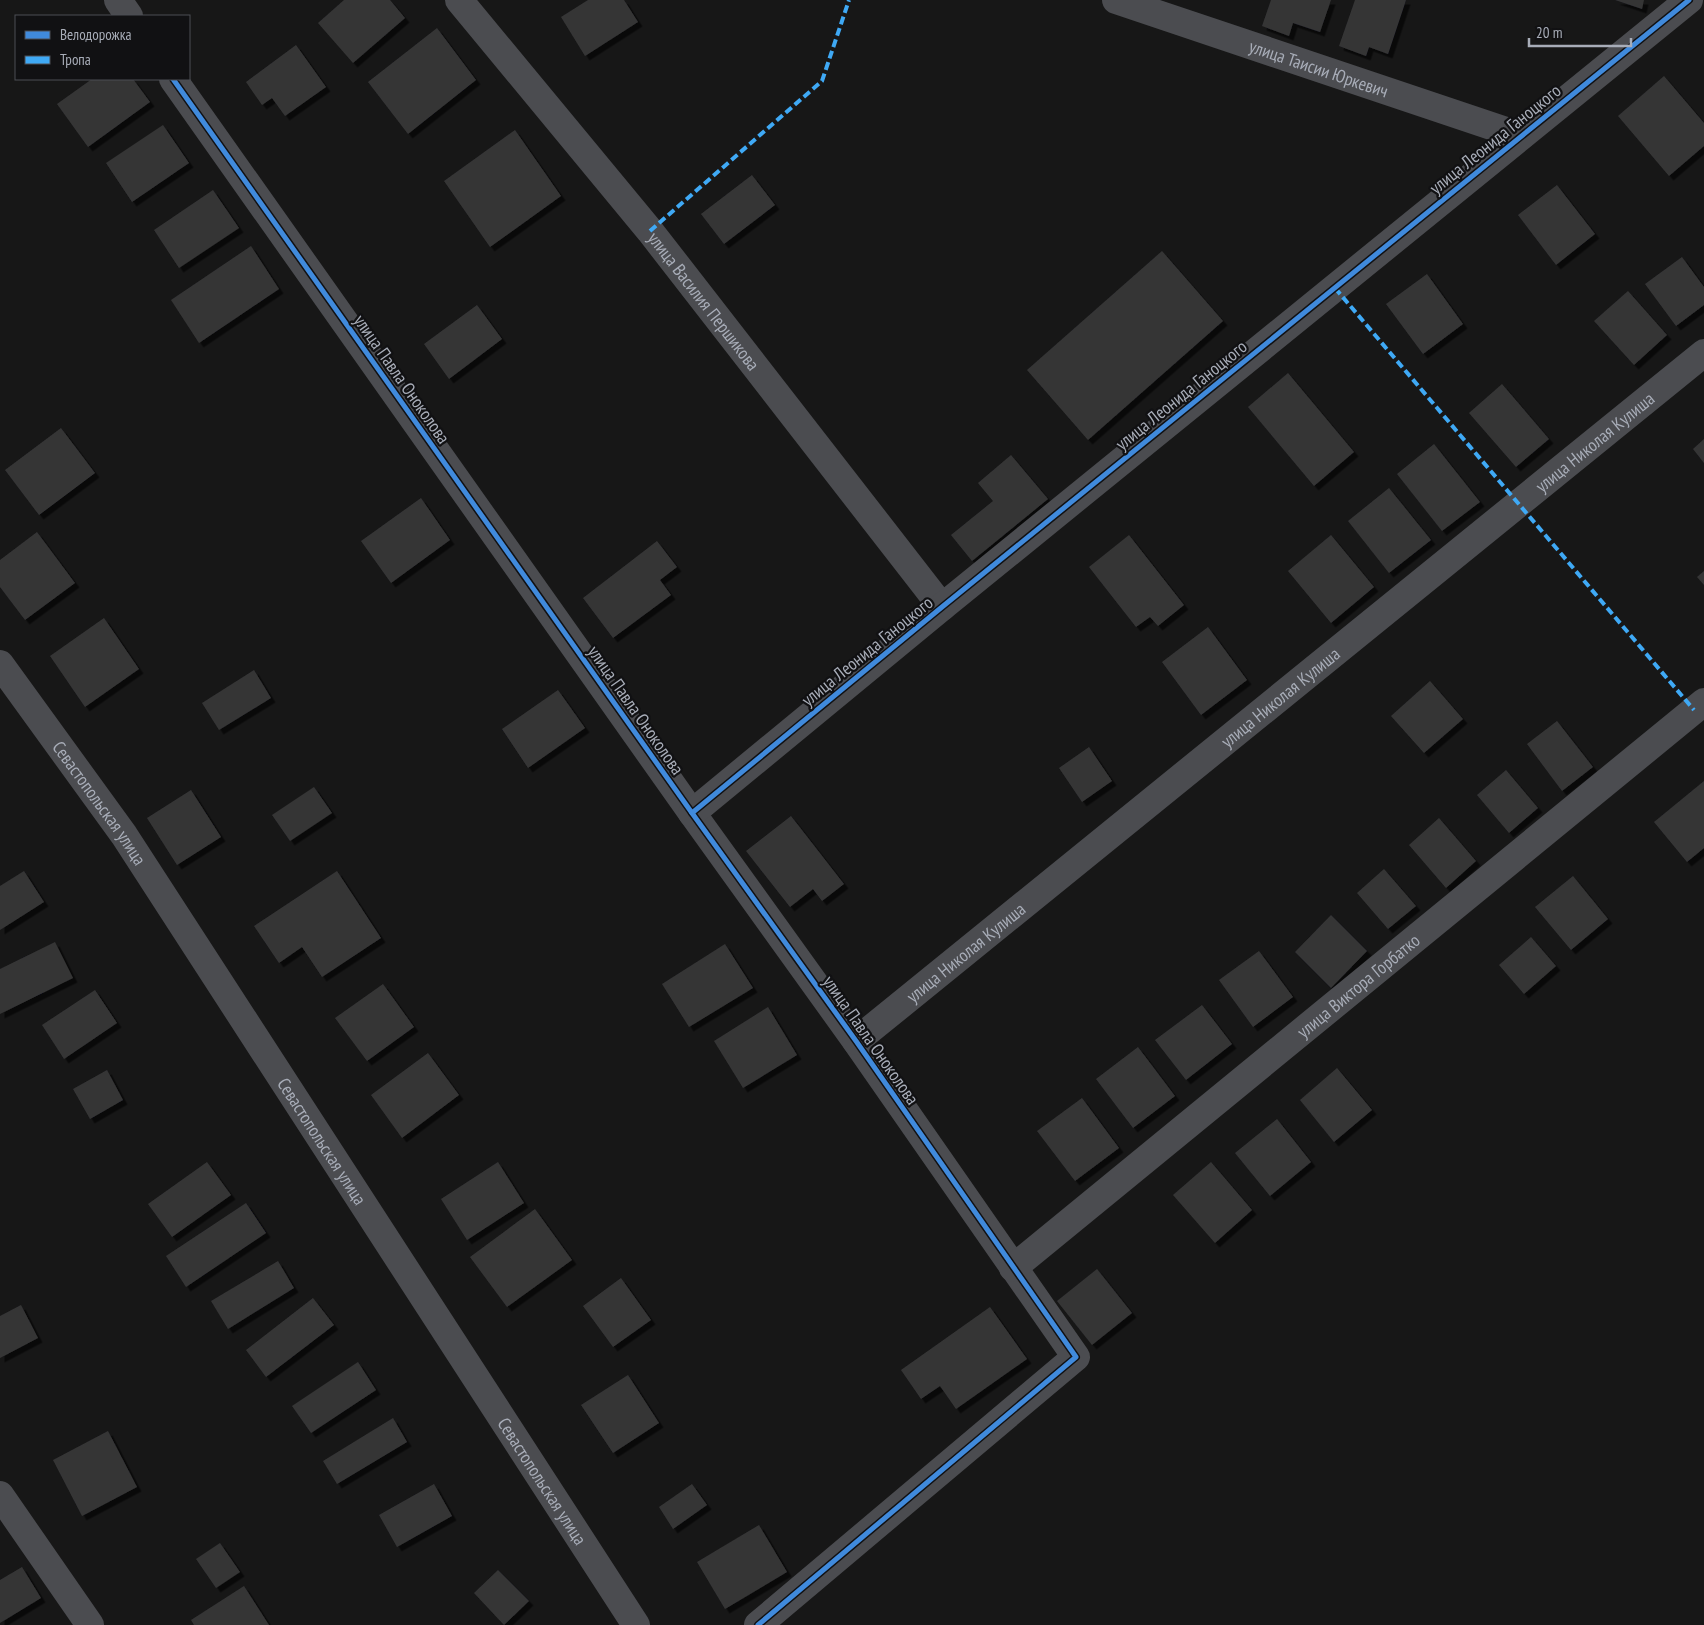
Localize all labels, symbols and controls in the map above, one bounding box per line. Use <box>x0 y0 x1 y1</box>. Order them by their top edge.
legend <box>15 15 190 80</box>
scale bar <box>1529 15 1632 47</box>
text: 20 m <box>1536 23 1562 42</box>
text: Велодорожка <box>60 25 131 44</box>
street label: улица Таисии Юркевич <box>1246 34 1391 102</box>
text: Тропа <box>60 50 91 69</box>
street label: улица Леонида Ганоцкого <box>1425 79 1566 199</box>
street label: улица Василия Першикова <box>643 227 765 375</box>
street label: улица Павла Оноколова <box>349 310 455 448</box>
street label: улица Леонида Ганоцкого <box>1111 335 1252 455</box>
street label: улица Николая Кулиша <box>1530 387 1659 497</box>
street label: улица Леонида Ганоцкого <box>797 591 938 711</box>
street label: улица Павла Оноколова <box>583 641 689 779</box>
street label: улица Николая Кулиша <box>1216 642 1344 752</box>
street label: Севастопольская улица <box>48 736 152 869</box>
street label: улица Николая Кулиша <box>901 897 1030 1007</box>
street label: улица Виктора Горбатко <box>1292 928 1424 1042</box>
street label: улица Павла Оноколова <box>818 971 924 1109</box>
street label: Севастопольская улица <box>273 1073 372 1209</box>
street label: Севастопольская улица <box>493 1413 592 1549</box>

